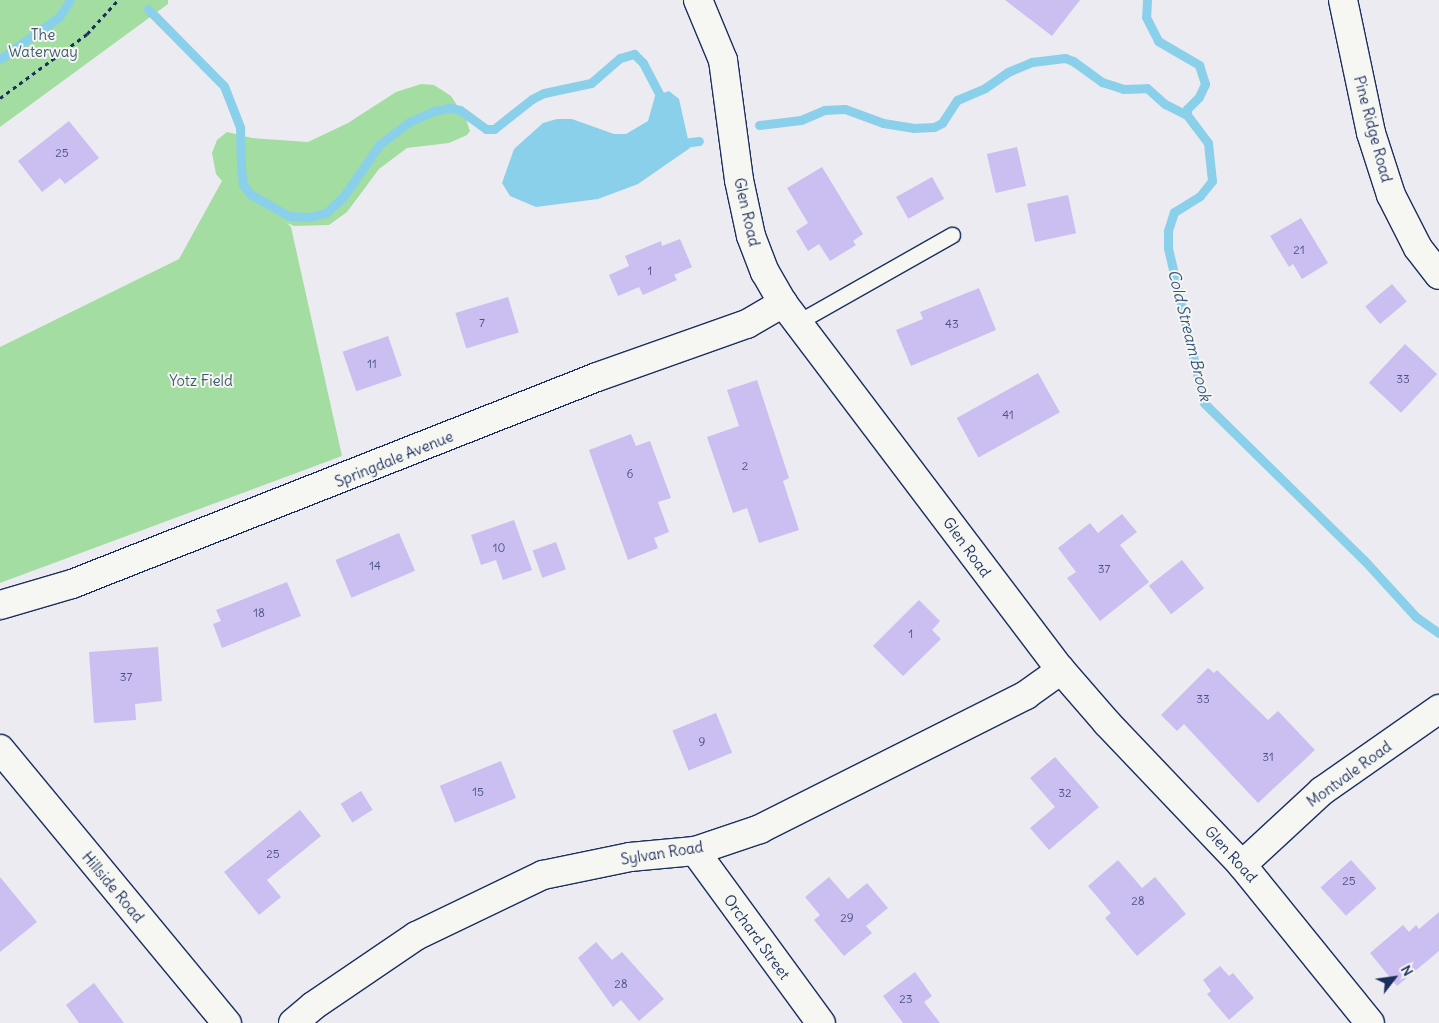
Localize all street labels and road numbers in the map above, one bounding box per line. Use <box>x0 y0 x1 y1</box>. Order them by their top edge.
street label: Pine Ridge Road <box>1350 74 1396 184</box>
street label: Glen Road <box>730 176 764 248</box>
street label: Springdale Avenue <box>332 427 456 491</box>
street label: Glen Road <box>939 514 995 580</box>
street label: Montvale Road <box>1303 737 1395 811</box>
street label: Glen Road <box>1201 822 1261 886</box>
street label: Sylvan Road <box>619 838 705 868</box>
street label: Hillside Road <box>78 848 148 926</box>
street label: Orchard Street <box>720 891 794 983</box>

